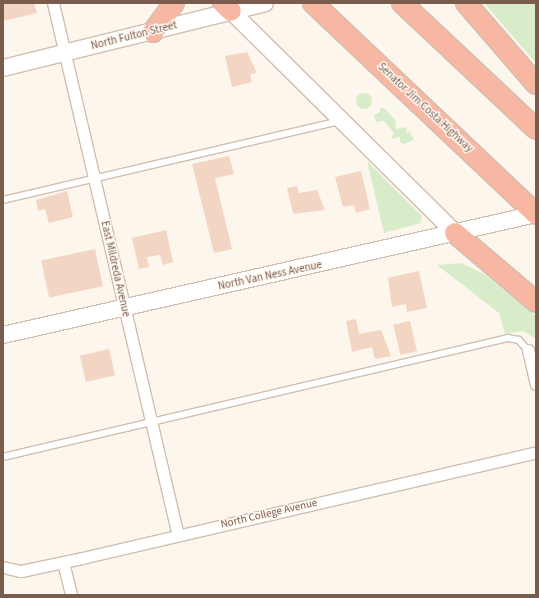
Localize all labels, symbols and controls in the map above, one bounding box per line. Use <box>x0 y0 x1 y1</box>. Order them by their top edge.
street label: North Fulton Street <box>90 19 178 53</box>
street label: Senator Jim Costa Highway <box>375 60 475 156</box>
street label: East Mildreda Avenue <box>98 220 132 318</box>
street label: North Van Ness Avenue <box>217 259 323 293</box>
street label: North College Avenue <box>219 496 319 532</box>

